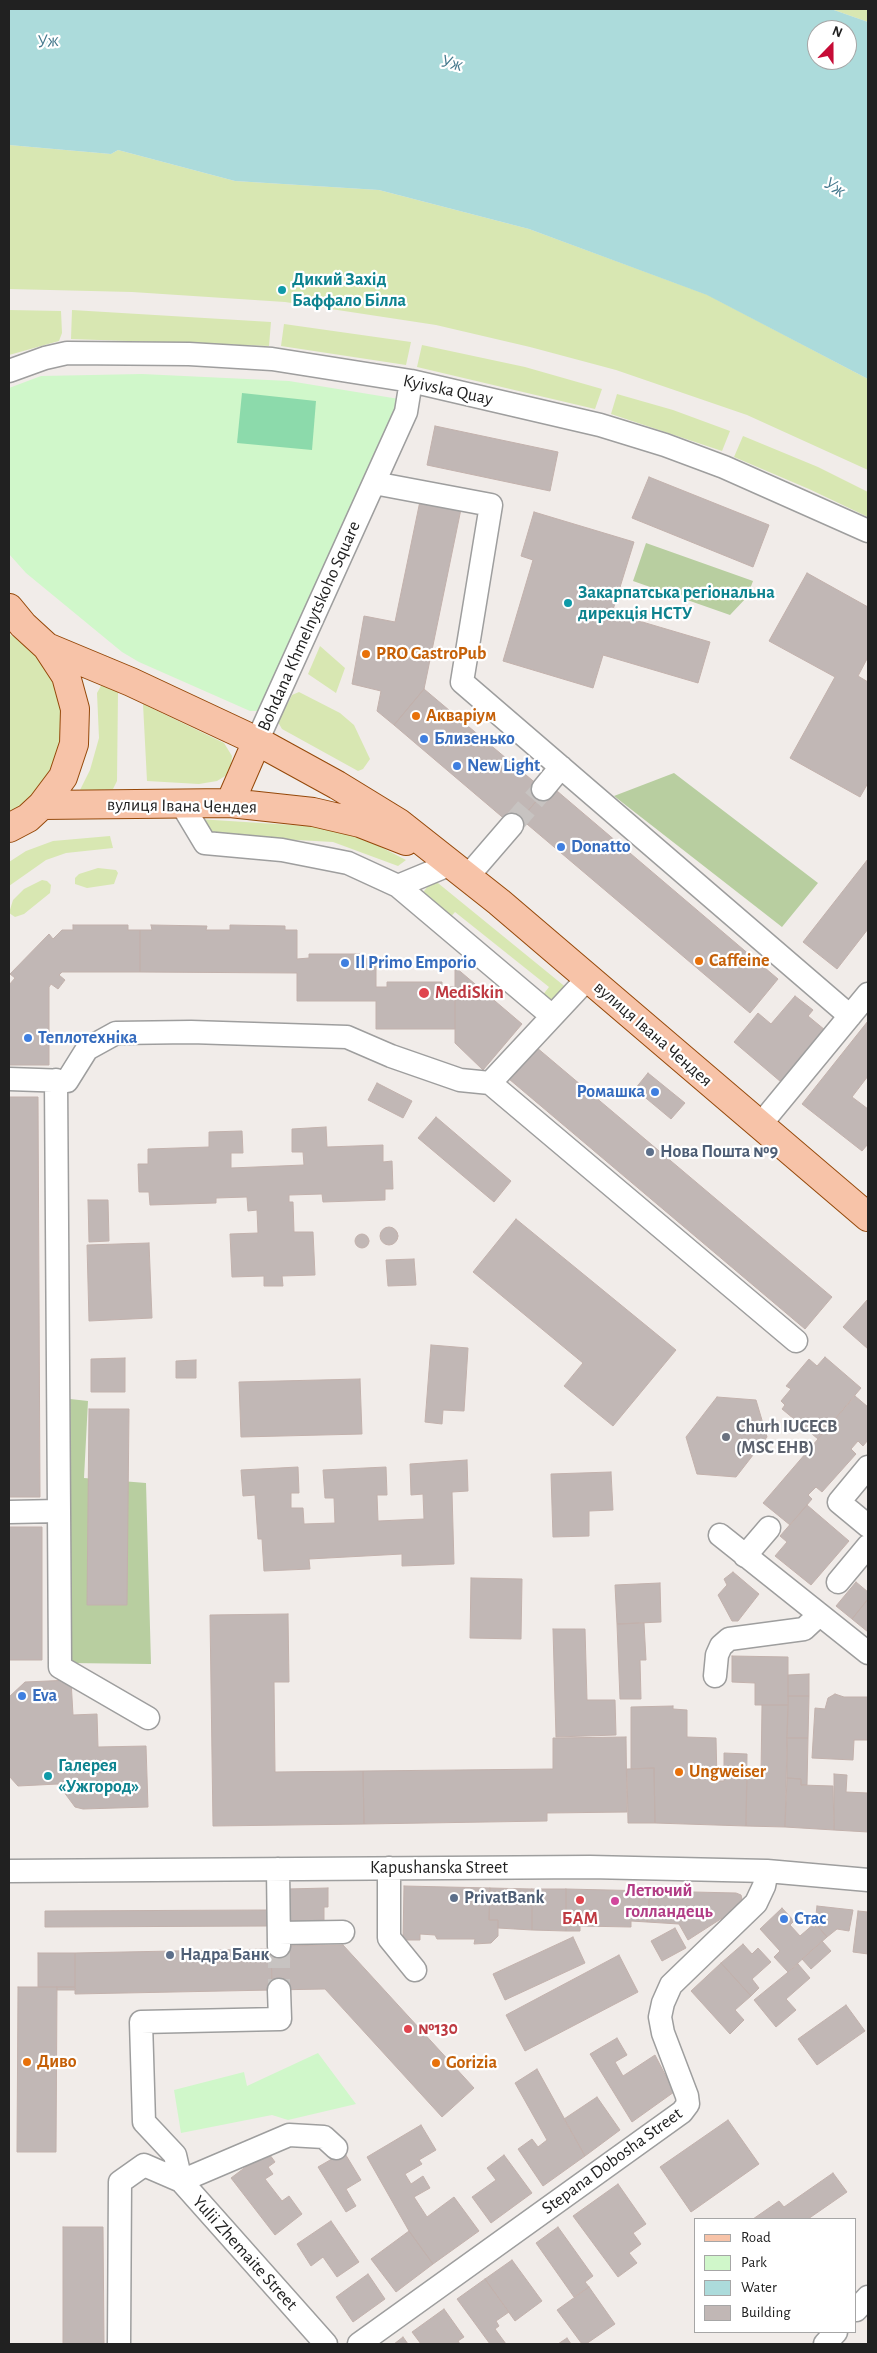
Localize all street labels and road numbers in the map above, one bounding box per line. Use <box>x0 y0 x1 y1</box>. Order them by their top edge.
street label: Kyivska Quay <box>401 370 495 410</box>
street label: Bohdana Khmelnytskoho Square <box>253 518 365 734</box>
street label: вулиця Івана Чендея <box>107 794 257 818</box>
street label: вулиця Івана Чендея <box>589 977 717 1091</box>
street label: Kapushanska Street <box>370 1857 508 1879</box>
street label: Stepana Dobosha Street <box>538 2103 686 2219</box>
street label: Yulii Zhemaite Street <box>188 2191 302 2315</box>

